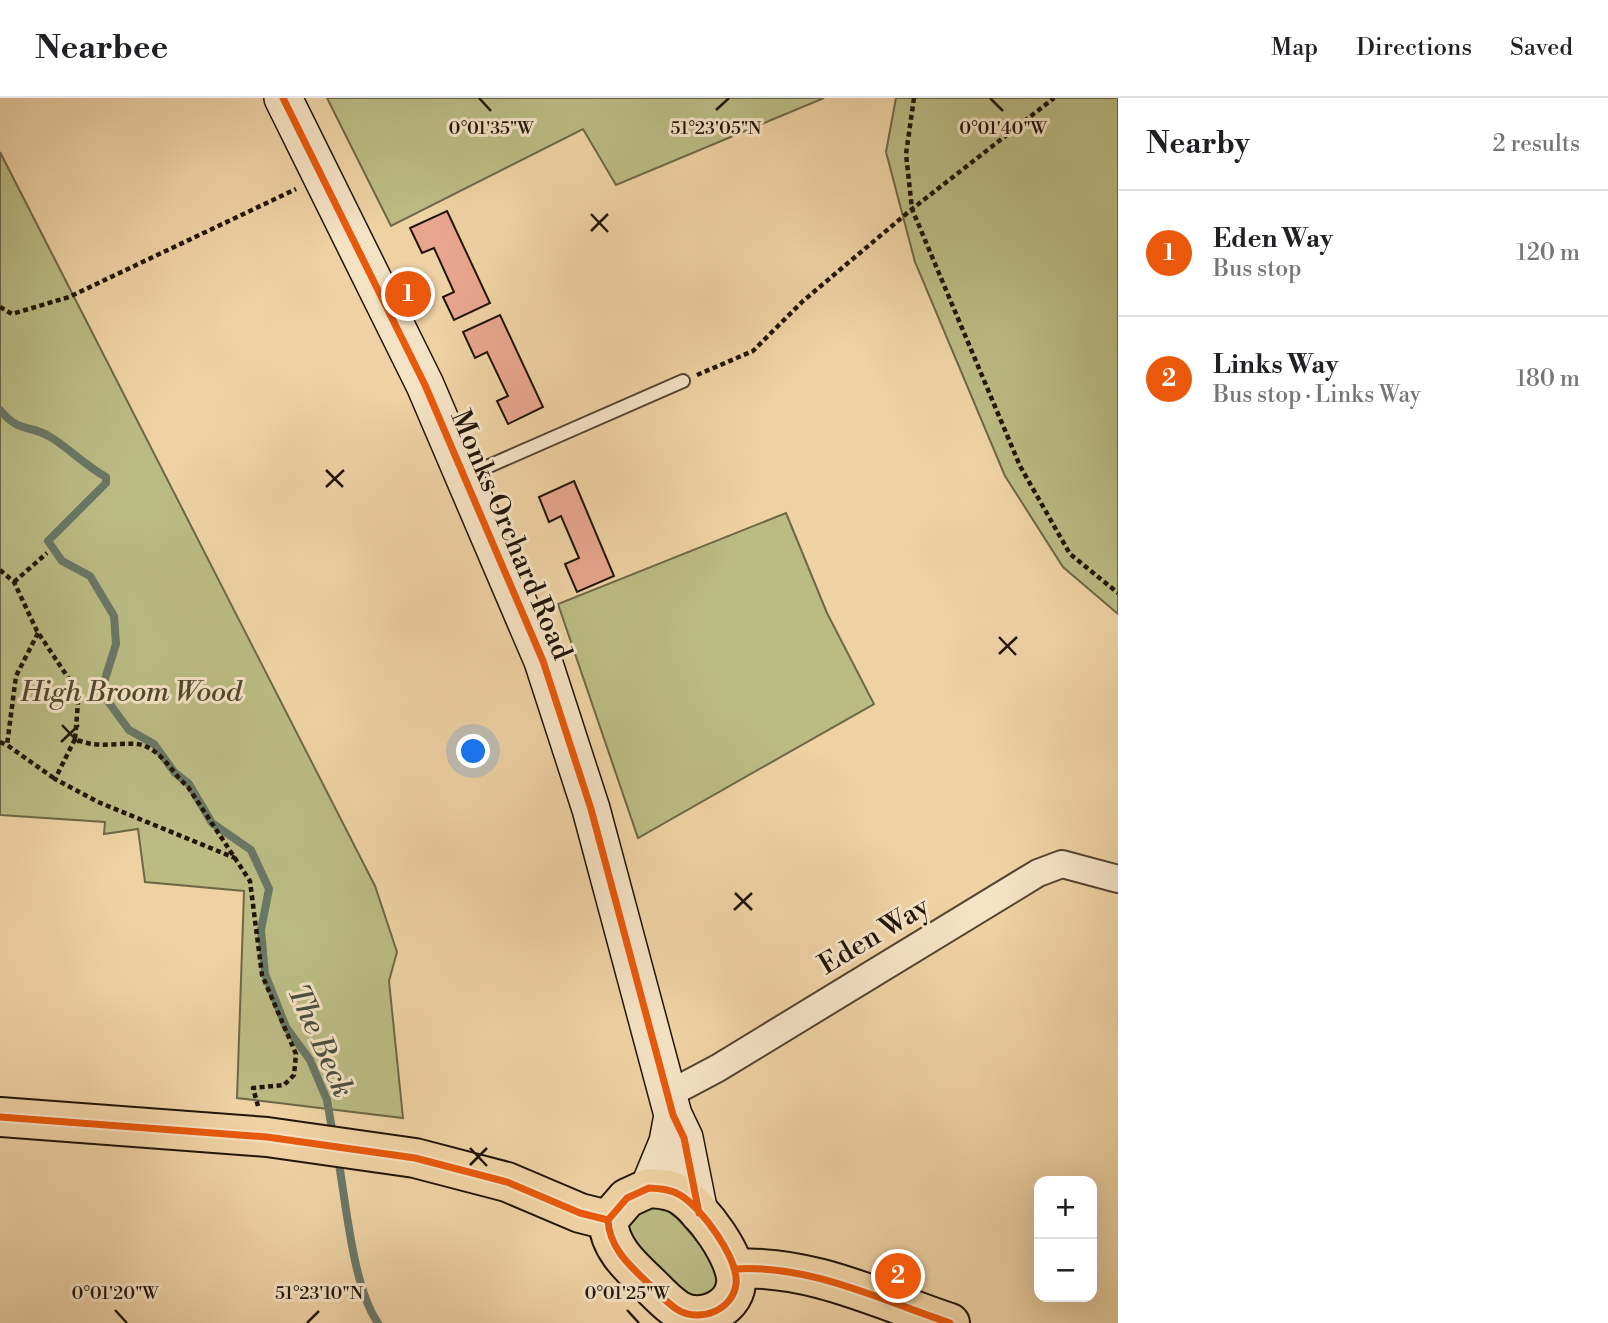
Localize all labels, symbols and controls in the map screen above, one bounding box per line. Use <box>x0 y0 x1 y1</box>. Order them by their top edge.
text: Nearbee <box>35 28 168 69</box>
text: Map <box>1271 33 1318 63</box>
text: Directions <box>1356 33 1472 63</box>
text: Saved <box>1510 33 1573 63</box>
text: 0°01'35"W <box>449 117 534 140</box>
text: 51°23'05"N <box>671 117 762 140</box>
text: 0°01'40"W <box>959 117 1048 140</box>
text: Nearby <box>1146 125 1250 163</box>
text: 2 results <box>1493 130 1580 158</box>
text: Eden Way <box>1213 223 1333 255</box>
text: 1 <box>1163 239 1175 267</box>
text: 120 m <box>1516 239 1580 267</box>
text: Bus stop <box>1213 255 1301 283</box>
pin: 1 <box>385 268 431 320</box>
text: Links Way <box>1213 349 1338 381</box>
text: 2 <box>1162 365 1176 393</box>
text: 180 m <box>1516 365 1580 393</box>
text: Bus stop · Links Way <box>1213 381 1421 409</box>
street label: Monks Orchard Road <box>443 405 579 665</box>
park label: High Broom Wood <box>19 675 243 710</box>
your location <box>456 734 490 768</box>
street label: Eden Way <box>812 889 936 983</box>
water label: The Beck <box>278 978 362 1104</box>
map controls <box>1034 1176 1097 1302</box>
button: + <box>1034 1176 1097 1239</box>
button: − <box>1034 1239 1097 1302</box>
pin: 2 <box>875 1250 921 1302</box>
text: 0°01'20"W <box>71 1282 159 1305</box>
text: 51°23'10"N <box>275 1282 364 1305</box>
text: 0°01'25"W <box>584 1282 670 1305</box>

